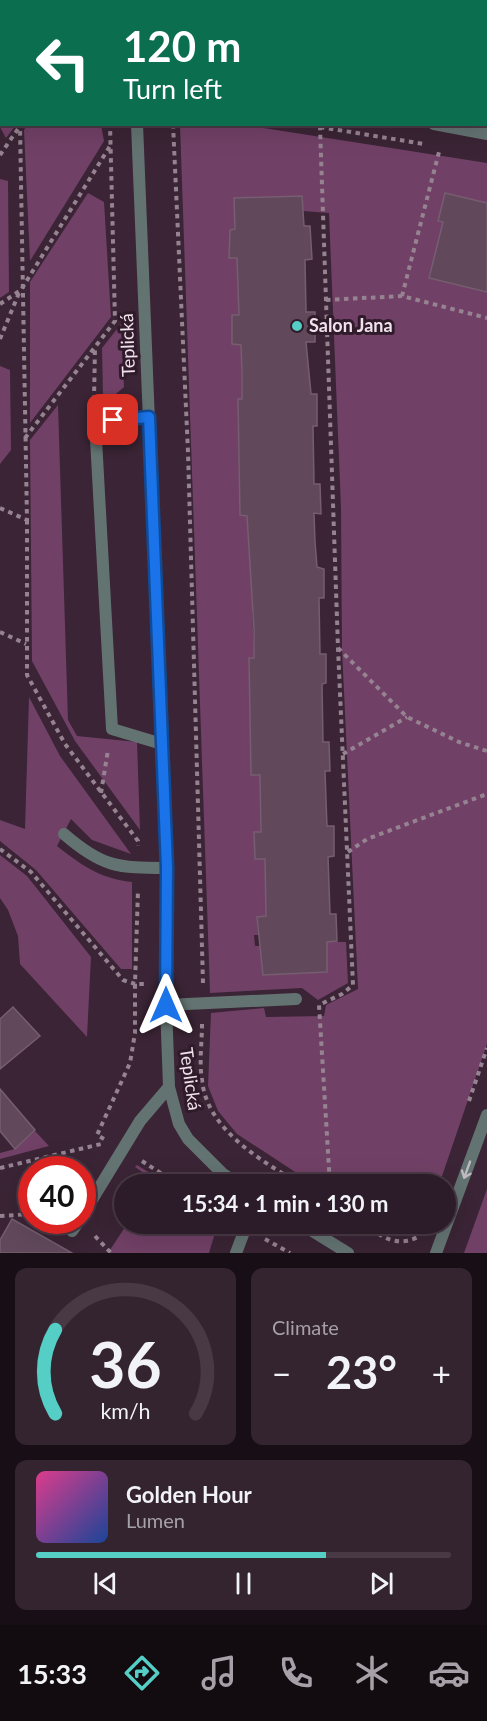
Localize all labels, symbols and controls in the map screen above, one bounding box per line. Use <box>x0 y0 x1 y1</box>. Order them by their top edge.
text: 120 m <box>123 21 241 71</box>
icon: left <box>24 24 102 102</box>
text: Turn left <box>123 72 222 105</box>
street label: Teplická <box>115 313 139 377</box>
place label: Salon Jana <box>309 314 393 336</box>
marker: Salon Jana <box>290 319 304 333</box>
pin <box>87 394 138 445</box>
icon: arrive <box>96 403 129 436</box>
position arrow <box>134 973 198 1037</box>
street label: Teplická <box>176 1046 206 1112</box>
speed limit sign: 40 <box>18 1156 96 1234</box>
one-way arrow <box>460 1160 471 1179</box>
text: 15:34 · 1 min · 130 m <box>182 1190 388 1217</box>
text: Climate <box>272 1315 339 1339</box>
text: 36 <box>89 1326 162 1401</box>
text: 23° <box>326 1345 397 1399</box>
text: − <box>272 1353 291 1393</box>
text: + <box>432 1353 451 1393</box>
text: km/h <box>100 1398 151 1424</box>
text: Golden Hour <box>126 1481 252 1508</box>
text: Lumen <box>126 1508 185 1532</box>
icon: previous <box>89 1567 122 1600</box>
icon: pause <box>227 1567 260 1600</box>
icon: next <box>365 1567 398 1600</box>
icon: directions <box>121 1652 163 1694</box>
icon: music <box>198 1652 240 1694</box>
icon: phone <box>275 1652 317 1694</box>
icon: climate <box>351 1652 393 1694</box>
icon: car <box>428 1652 470 1694</box>
text: 15:33 <box>17 1657 87 1690</box>

